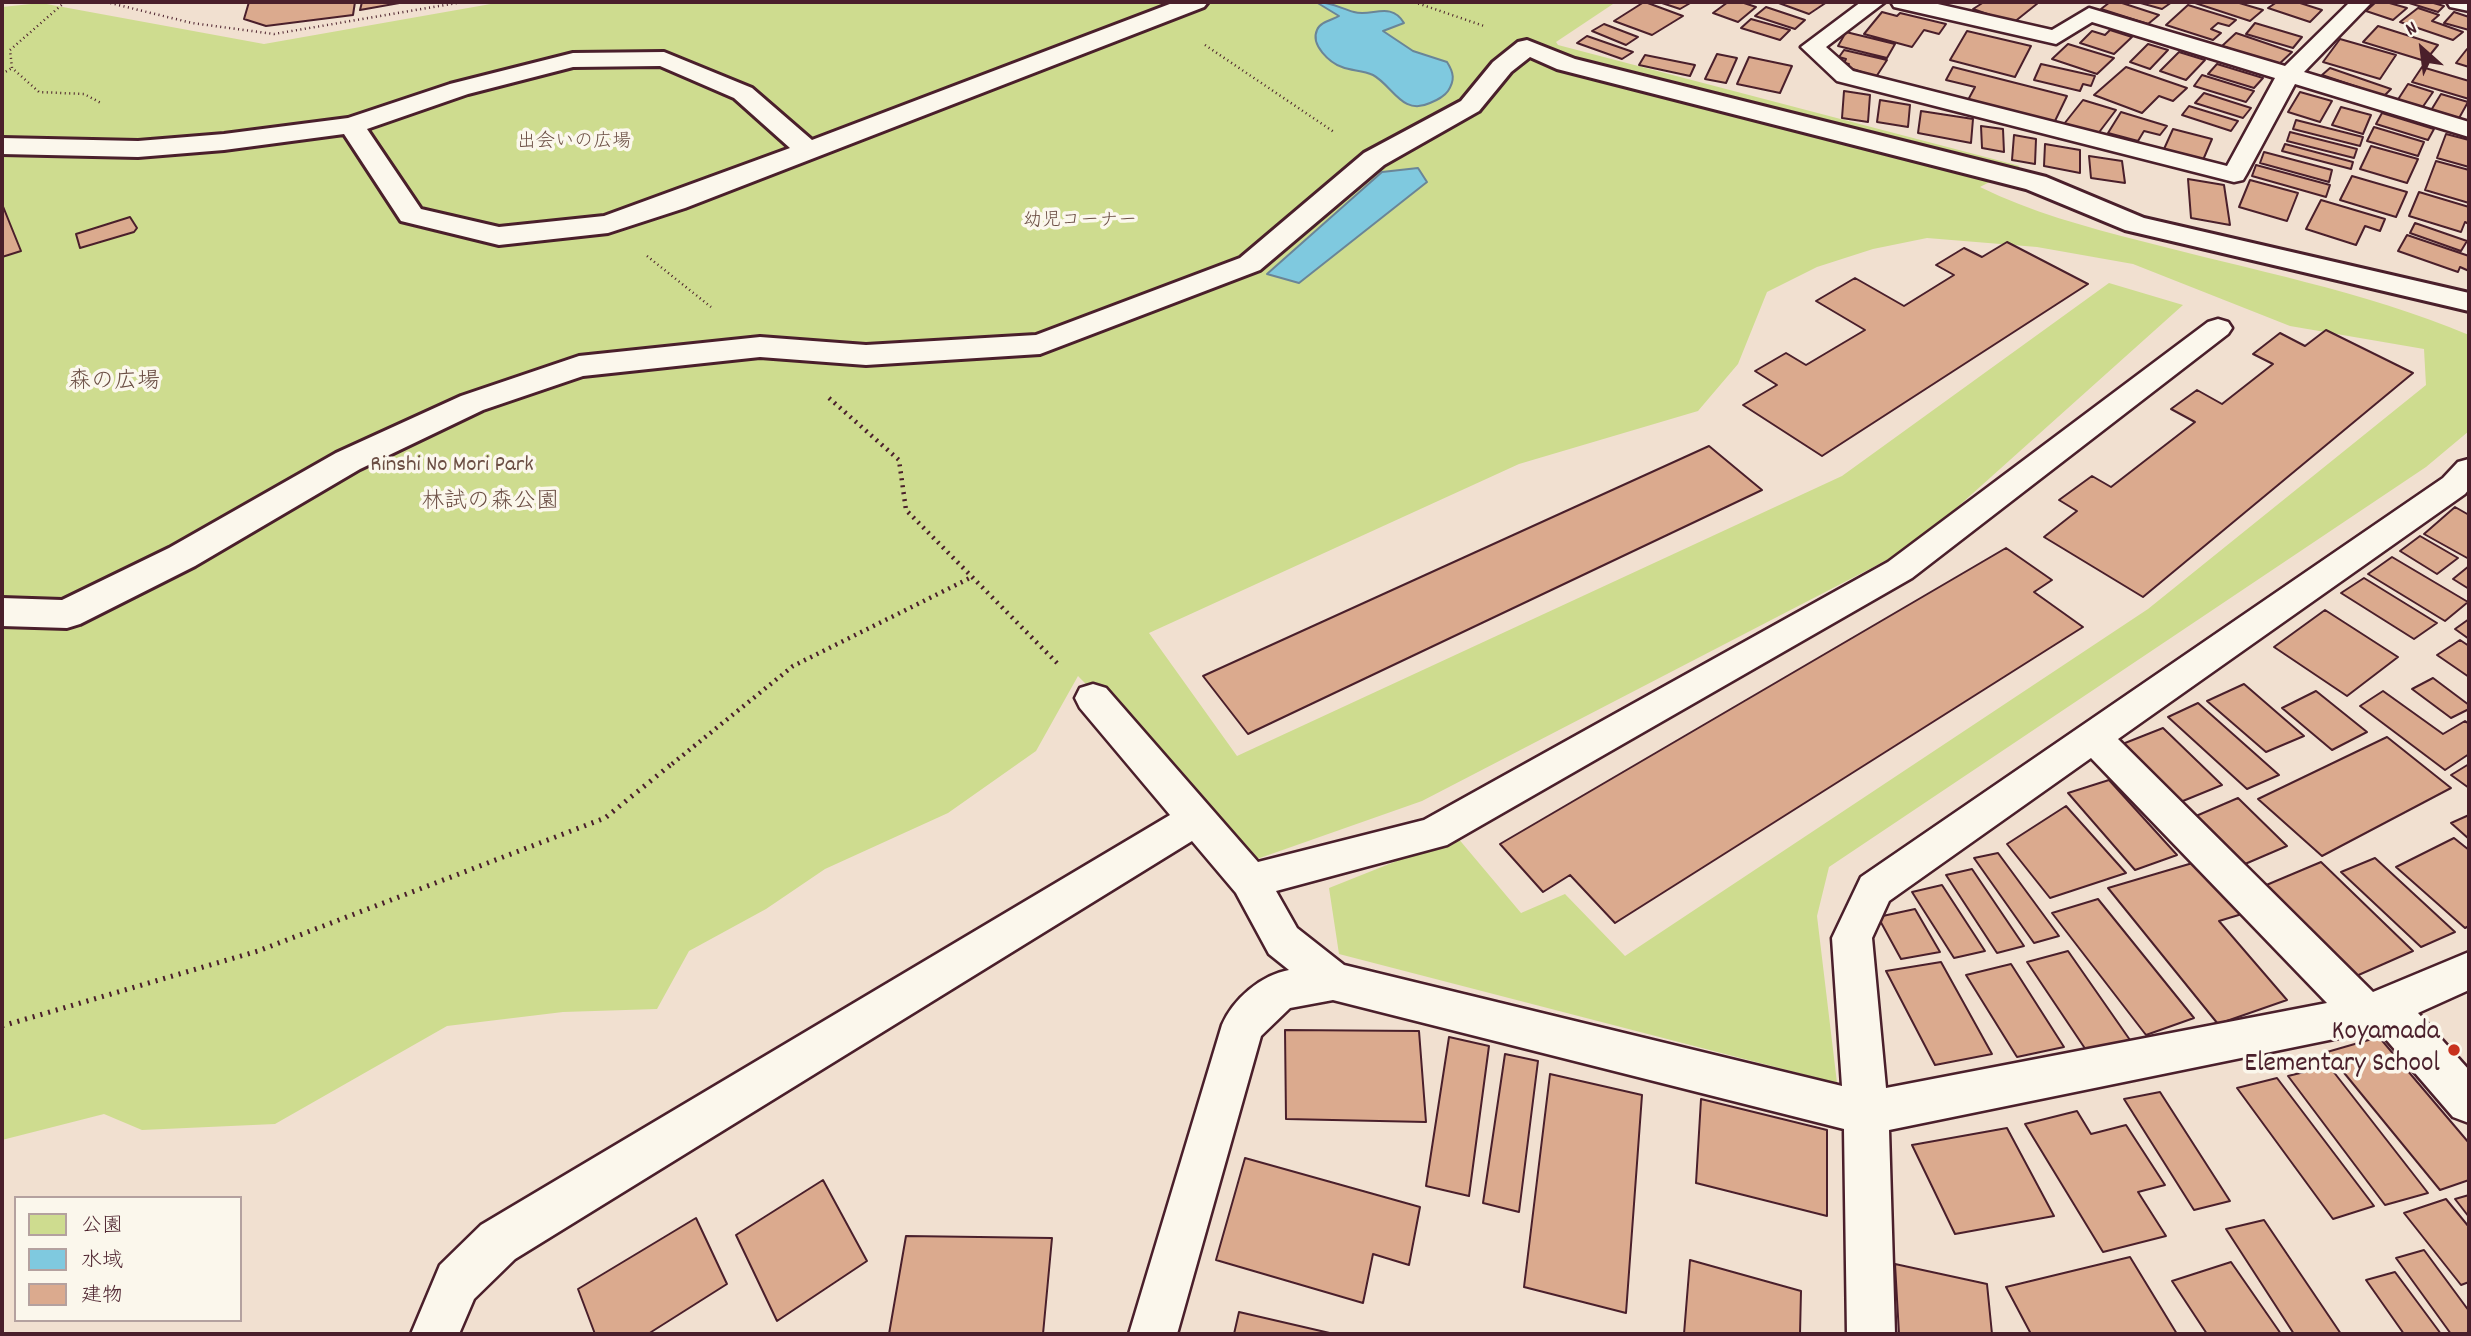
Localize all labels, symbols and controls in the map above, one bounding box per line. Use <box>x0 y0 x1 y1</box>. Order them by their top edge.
north arrow <box>2387 14 2457 84</box>
text: N <box>2401 16 2422 44</box>
park label: 出会いの広場 <box>517 132 631 154</box>
park label: 幼児コーナー <box>1023 211 1137 233</box>
park label: 森の広場 <box>68 370 160 398</box>
park label: Rinshi No Mori Park <box>370 453 534 481</box>
park label: 林試の森公園 <box>421 490 559 518</box>
place label: Koyamada Elementary School <box>2244 1017 2440 1083</box>
marker: Koyamada Elementary School <box>2446 1042 2462 1058</box>
legend <box>14 1196 242 1322</box>
text: 公園 <box>81 1212 123 1242</box>
text: 水域 <box>81 1247 123 1277</box>
text: 建物 <box>81 1282 123 1312</box>

